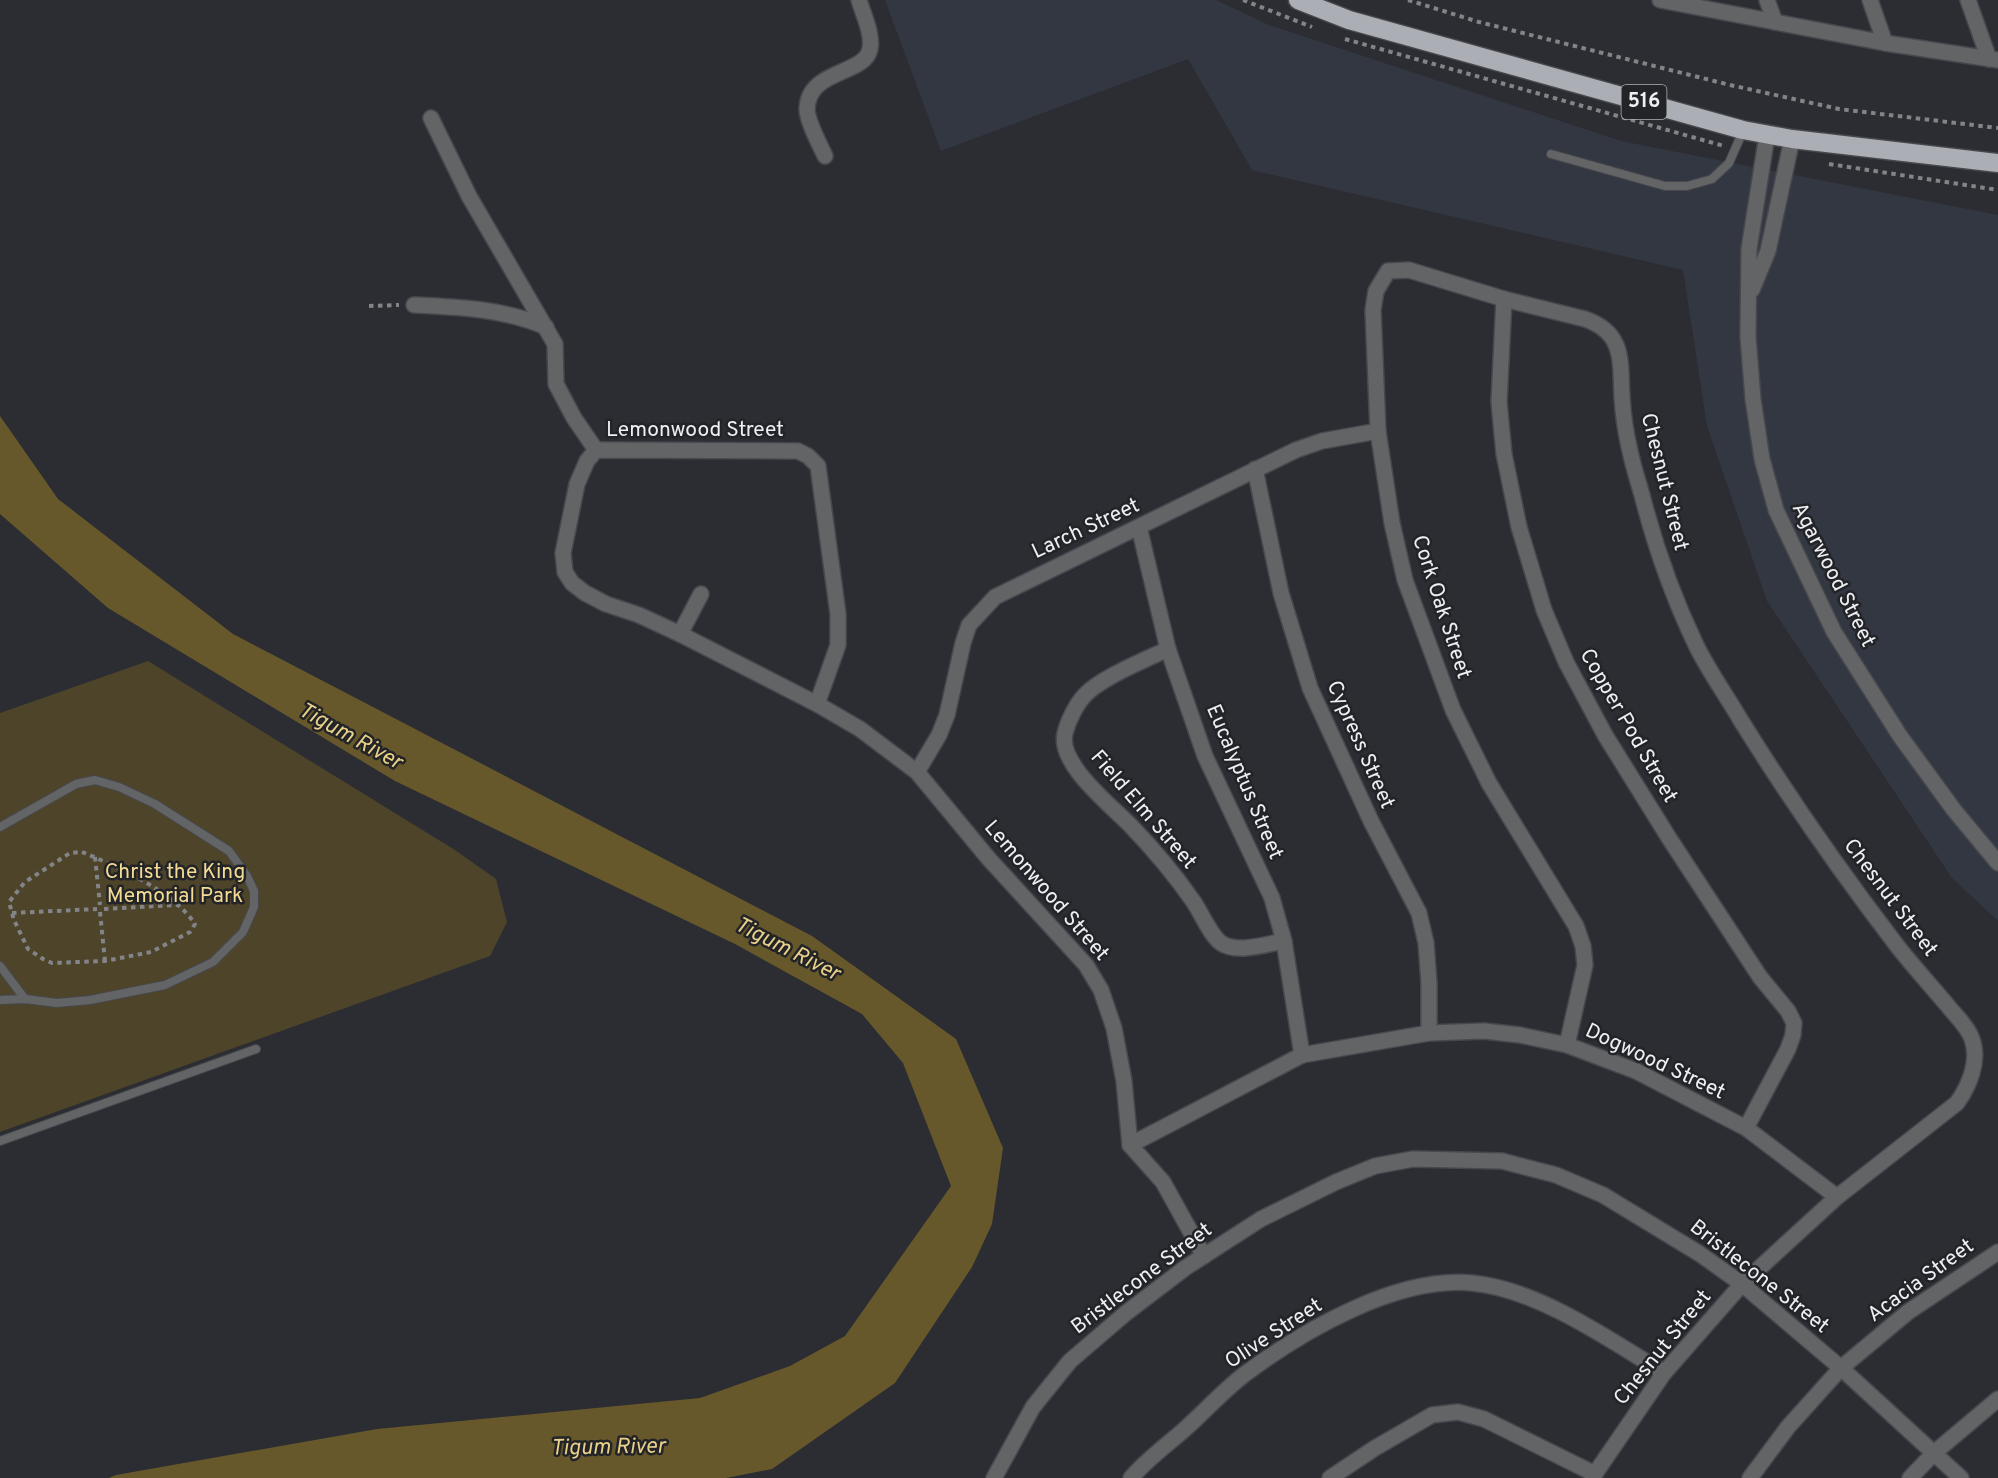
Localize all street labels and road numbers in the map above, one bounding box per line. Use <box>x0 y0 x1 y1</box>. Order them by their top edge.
road number: 516 <box>1622 85 1666 119</box>
street label: Chesnut Street <box>1634 410 1694 554</box>
street label: Lemonwood Street <box>606 417 784 444</box>
street label: Larch Street <box>1028 492 1144 566</box>
street label: Agarwood Street <box>1785 498 1881 652</box>
street label: Cork Oak Street <box>1405 532 1477 682</box>
street label: Copper Pod Street <box>1573 644 1683 808</box>
street label: Cypress Street <box>1320 677 1400 813</box>
street label: Eucalyptus Street <box>1199 700 1289 864</box>
street label: Field Elm Street <box>1084 745 1202 875</box>
street label: Lemonwood Street <box>977 815 1115 967</box>
street label: Chesnut Street <box>1837 834 1943 962</box>
street label: Dogwood Street <box>1581 1018 1729 1106</box>
street label: Bristlecone Street <box>1684 1214 1834 1340</box>
street label: Bristlecone Street <box>1066 1217 1218 1341</box>
street label: Acacia Street <box>1862 1233 1980 1329</box>
street label: Chesnut Street <box>1608 1285 1718 1411</box>
street label: Olive Street <box>1220 1292 1328 1376</box>

